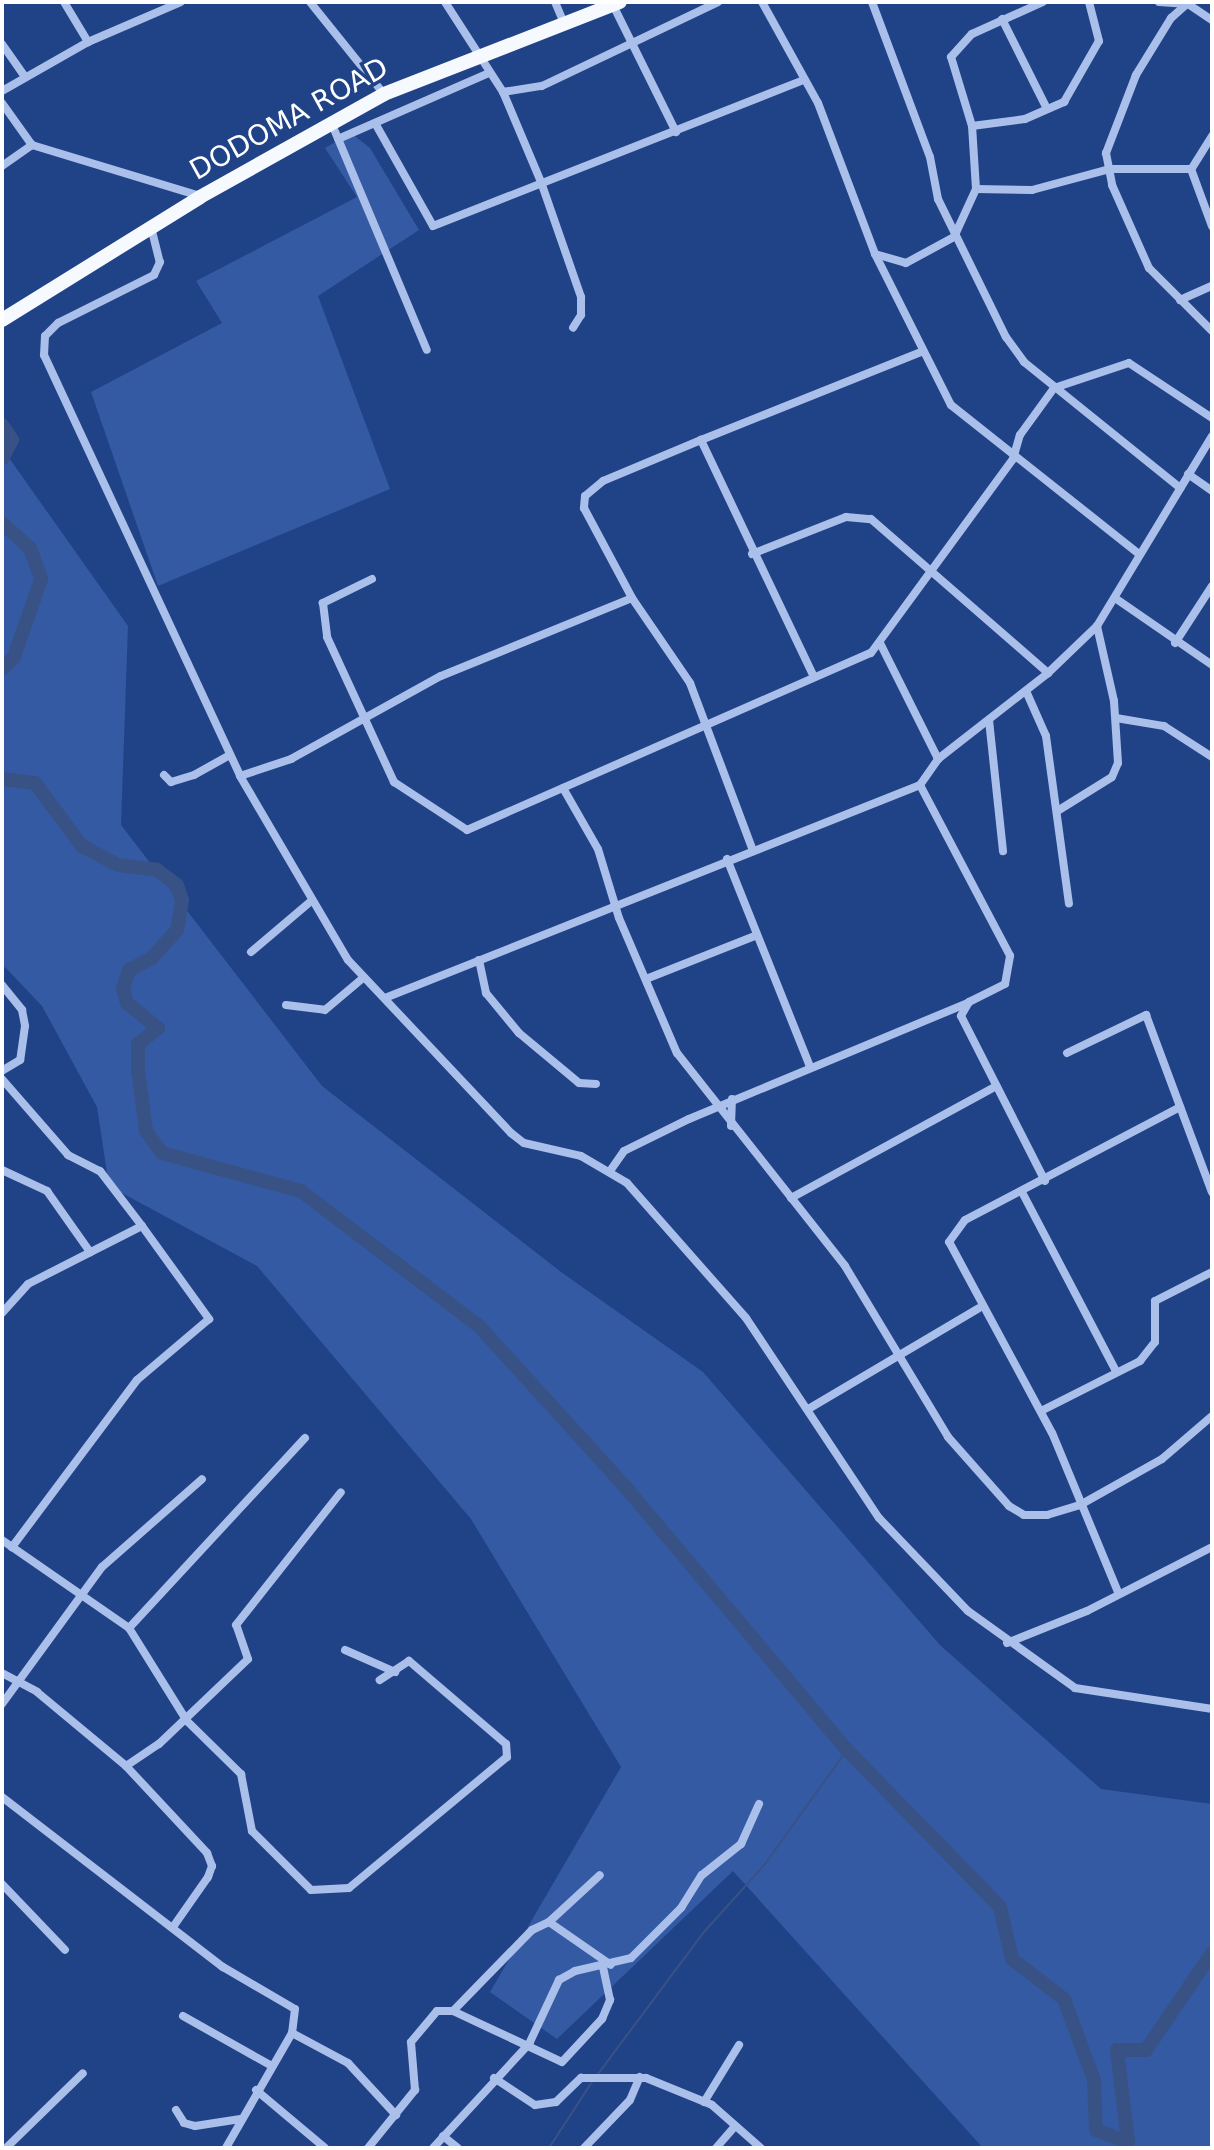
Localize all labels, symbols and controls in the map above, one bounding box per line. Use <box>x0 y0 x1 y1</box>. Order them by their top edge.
street label: DODOMA ROAD <box>184 51 394 187</box>

